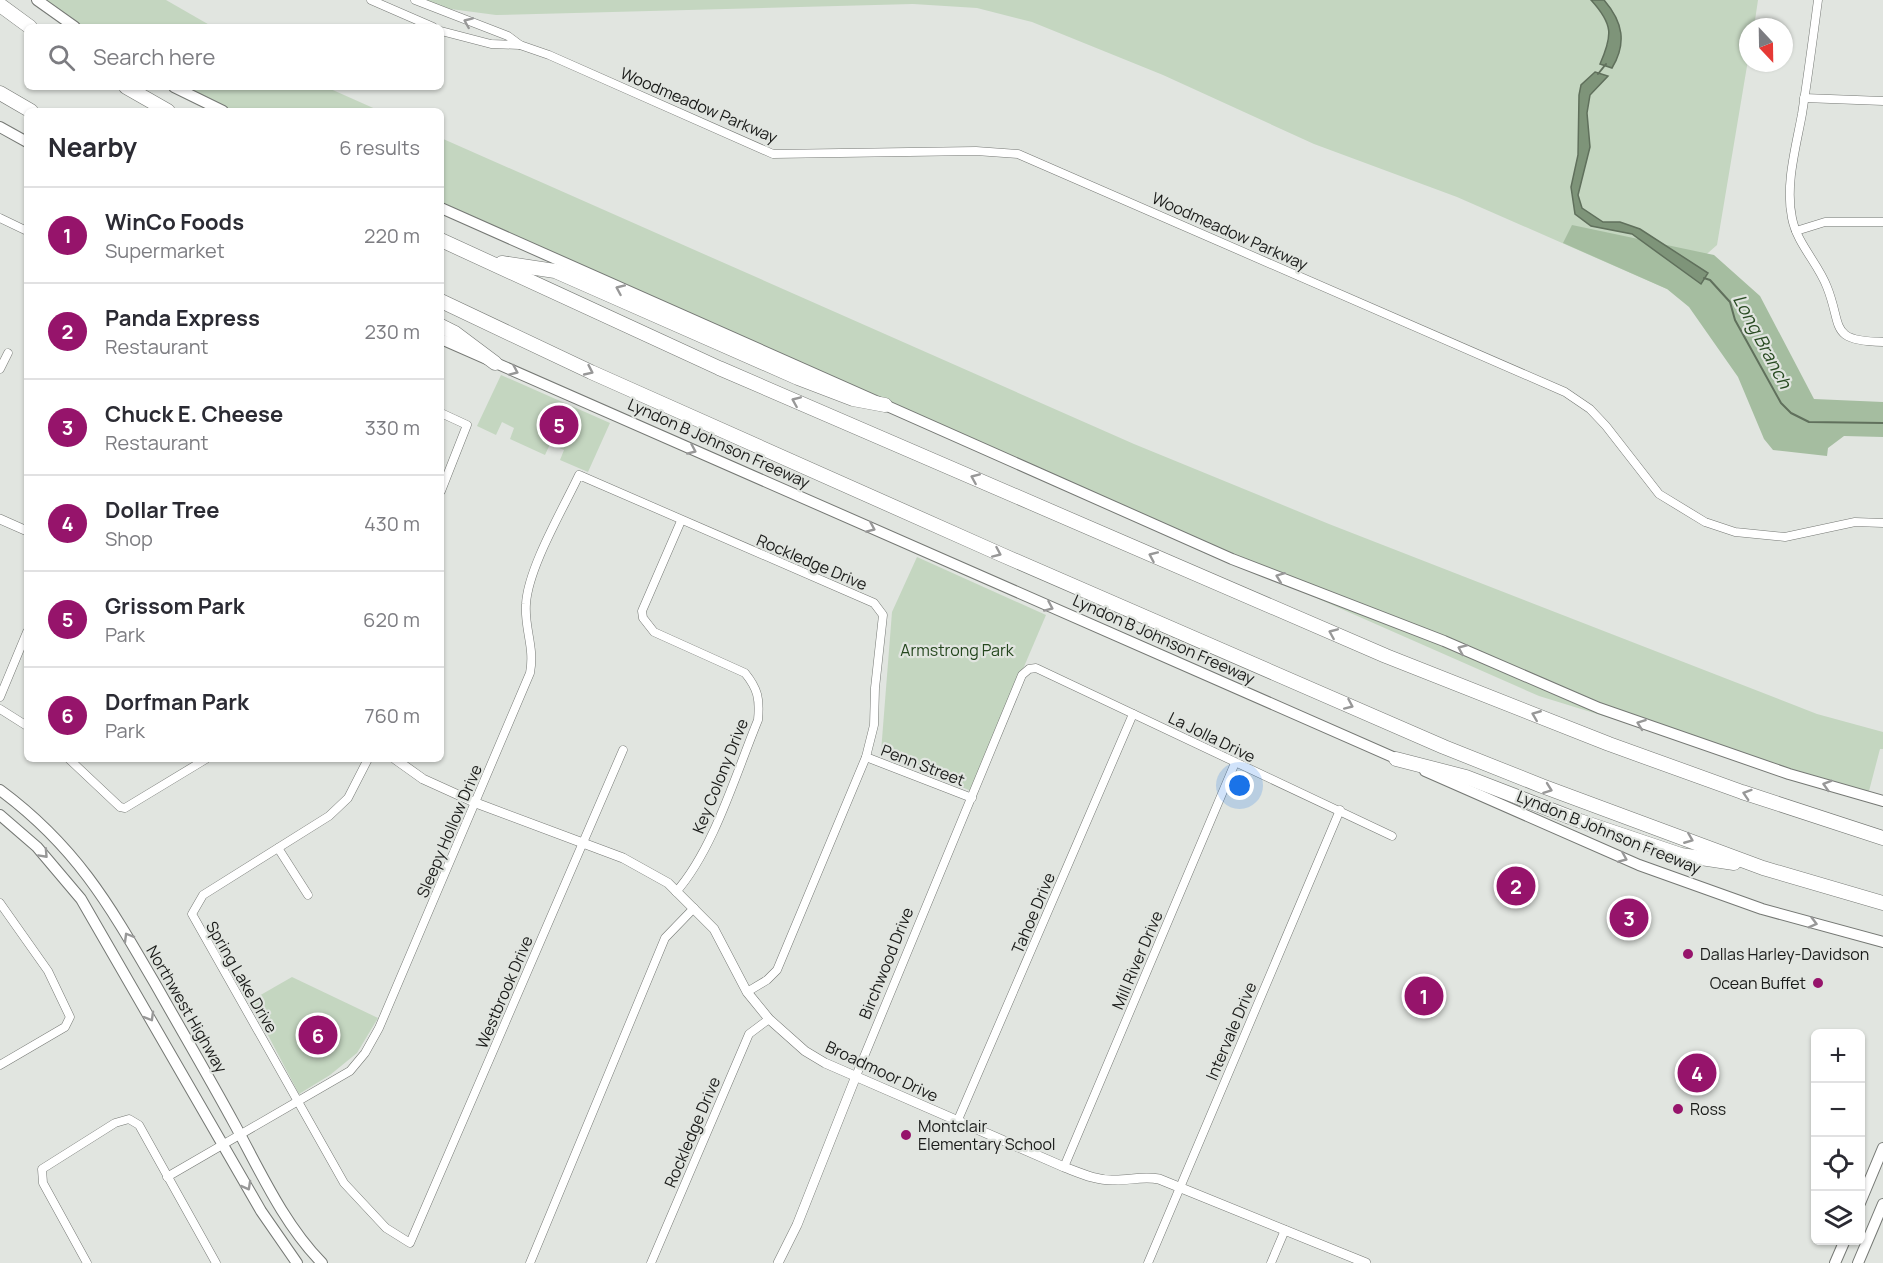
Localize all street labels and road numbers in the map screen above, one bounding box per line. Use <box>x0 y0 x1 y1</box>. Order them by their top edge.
street label: Woodmeadow Parkway <box>617 62 781 148</box>
street label: Woodmeadow Parkway <box>1148 187 1312 276</box>
street label: Lyndon B Johnson Freeway <box>625 393 814 493</box>
street label: Rockledge Drive <box>753 529 871 595</box>
street label: Lyndon B Johnson Freeway <box>1070 589 1259 689</box>
street label: La Jolla Drive <box>1165 706 1259 768</box>
street label: Key Colony Drive <box>687 715 753 837</box>
street label: Penn Street <box>878 739 968 791</box>
street label: Sleepy Hollow Drive <box>411 761 487 901</box>
street label: Lyndon B Johnson Freeway <box>1514 785 1705 879</box>
street label: Tahoe Drive <box>1006 869 1060 957</box>
street label: Birchwood Drive <box>854 904 918 1022</box>
street label: Mill River Drive <box>1106 907 1168 1013</box>
street label: Spring Lake Drive <box>201 917 283 1037</box>
street label: Westbrook Drive <box>470 932 538 1052</box>
street label: Northwest Highway <box>142 941 233 1077</box>
street label: Intervale Drive <box>1200 979 1262 1083</box>
street label: Broadmoor Drive <box>822 1035 942 1107</box>
street label: Rockledge Drive <box>659 1073 725 1191</box>

